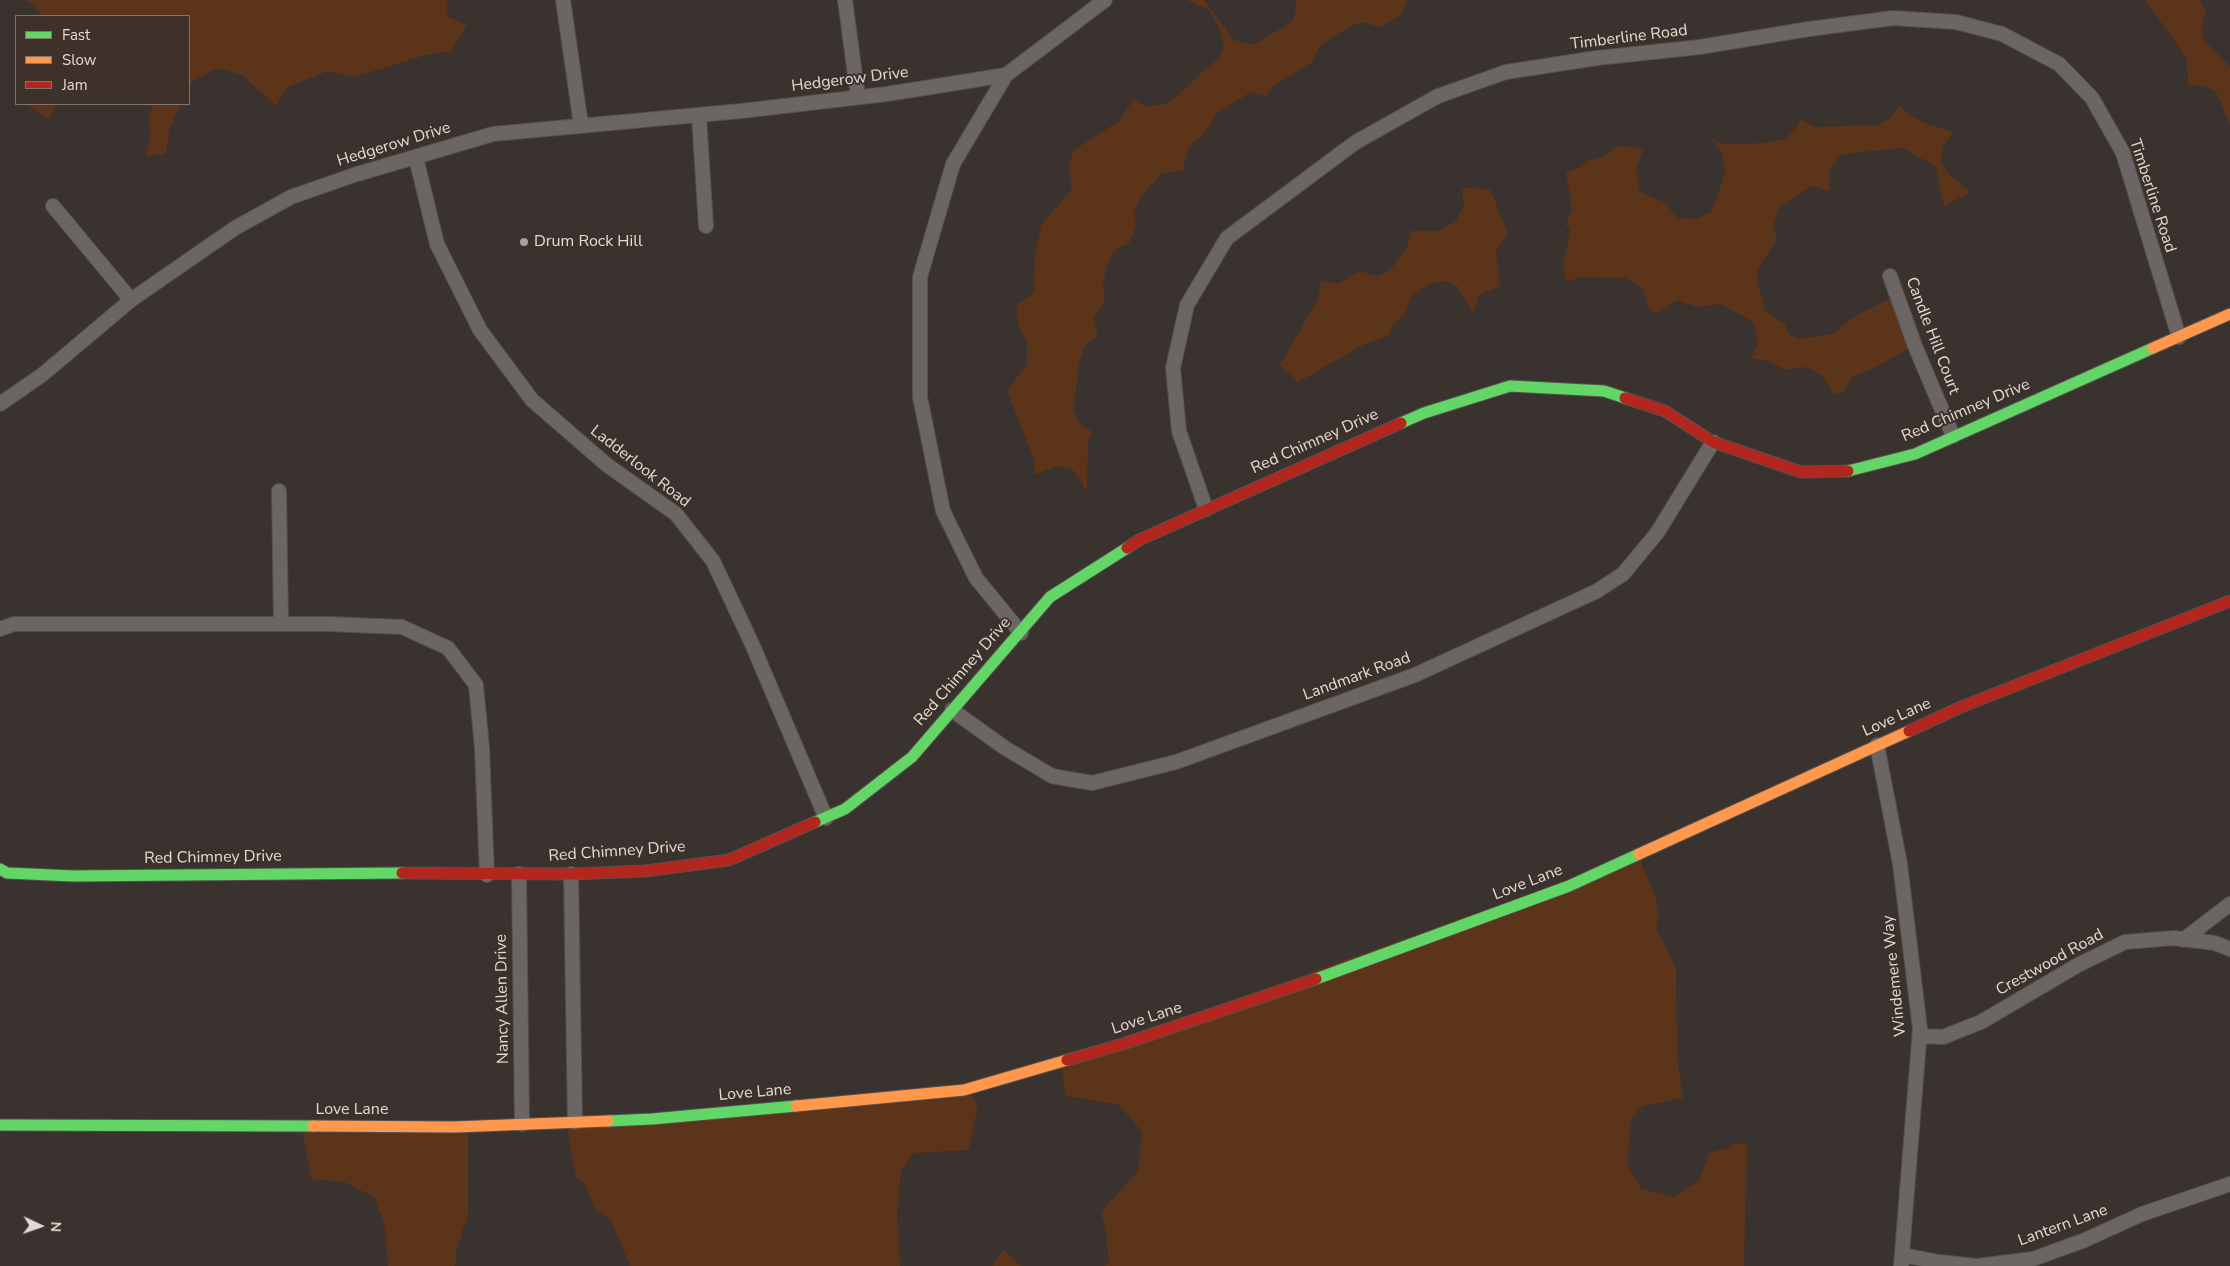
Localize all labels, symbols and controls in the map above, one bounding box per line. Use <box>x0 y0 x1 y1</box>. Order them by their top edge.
legend <box>15 15 190 105</box>
street label: Timberline Road <box>1569 21 1689 55</box>
text: Fast <box>62 25 90 45</box>
text: Slow <box>62 50 96 70</box>
street label: Hedgerow Drive <box>790 63 910 97</box>
text: Jam <box>62 75 88 95</box>
street label: Hedgerow Drive <box>335 119 453 171</box>
street label: Timberline Road <box>2125 137 2179 255</box>
place label: Drum Rock Hill <box>534 232 643 252</box>
marker: Drum Rock Hill <box>518 236 530 248</box>
street label: Candle Hill Court <box>1901 275 1963 397</box>
street label: Red Chimney Drive <box>1899 375 2033 447</box>
street label: Red Chimney Drive <box>1248 405 1382 479</box>
street label: Ladderlook Road <box>586 422 694 512</box>
street label: Red Chimney Drive <box>911 614 1015 730</box>
street label: Landmark Road <box>1301 649 1413 705</box>
street label: Love Lane <box>1860 694 1934 742</box>
street label: Red Chimney Drive <box>548 838 686 866</box>
street label: Red Chimney Drive <box>144 847 282 869</box>
street label: Love Lane <box>1491 861 1565 905</box>
street label: Windemere Way <box>1879 914 1911 1038</box>
street label: Crestwood Road <box>1993 926 2107 1000</box>
street label: Nancy Allen Drive <box>492 934 514 1064</box>
street label: Love Lane <box>1109 999 1185 1039</box>
street label: Love Lane <box>718 1080 792 1106</box>
street label: Love Lane <box>316 1100 388 1120</box>
north arrow <box>15 1201 65 1251</box>
street label: Lantern Lane <box>2016 1201 2110 1251</box>
text: N <box>46 1221 65 1233</box>

